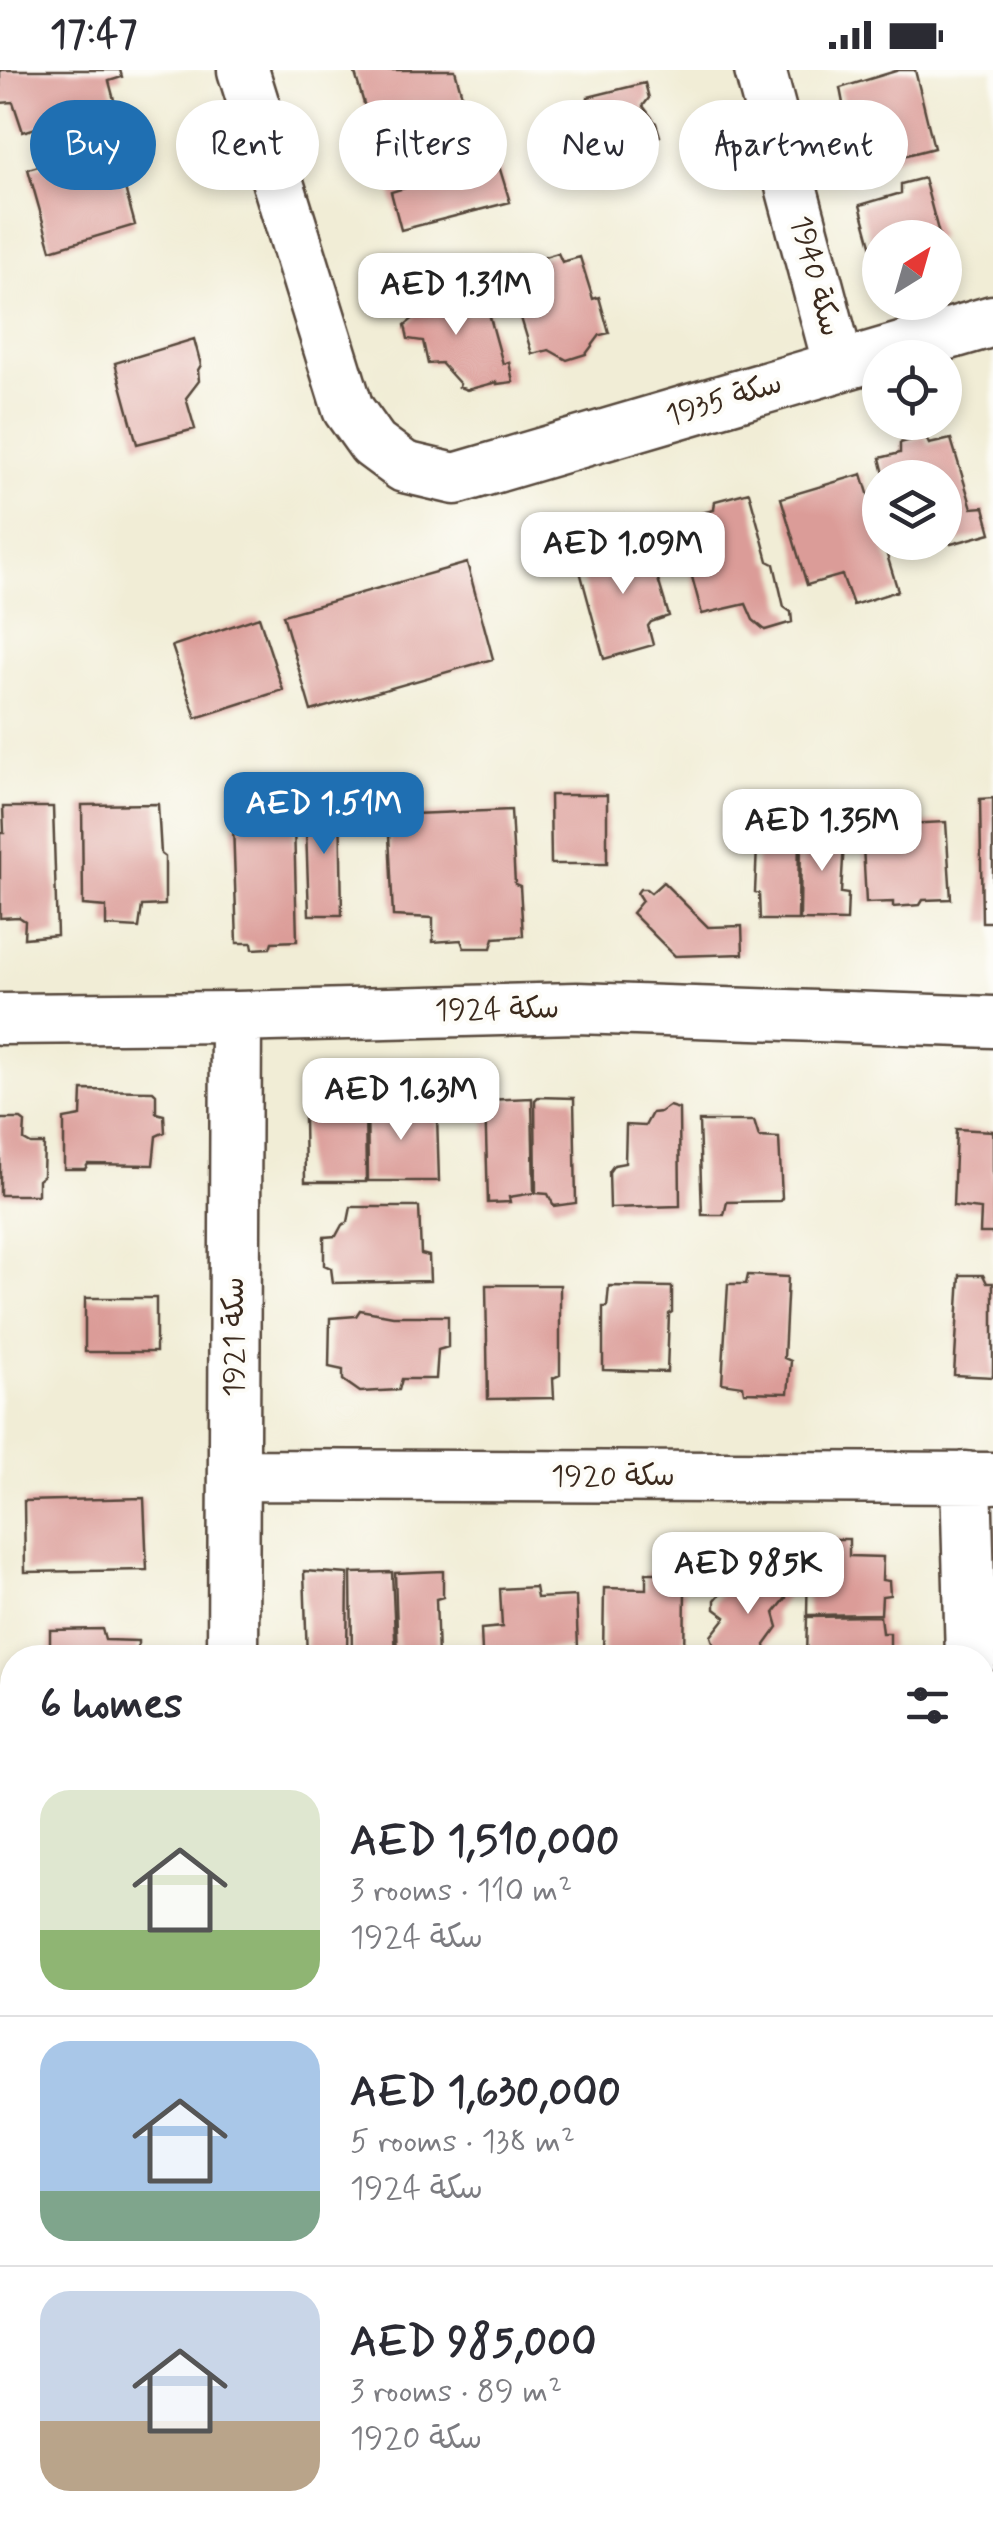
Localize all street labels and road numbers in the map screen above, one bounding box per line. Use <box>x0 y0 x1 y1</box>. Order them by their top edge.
street label: سكة 1940 <box>780 211 850 341</box>
street label: سكة 1935 <box>661 364 787 436</box>
street label: سكة 1924 <box>434 989 560 1031</box>
street label: سكة 1921 <box>215 1277 254 1397</box>
street label: سكة 1920 <box>551 1457 675 1496</box>

